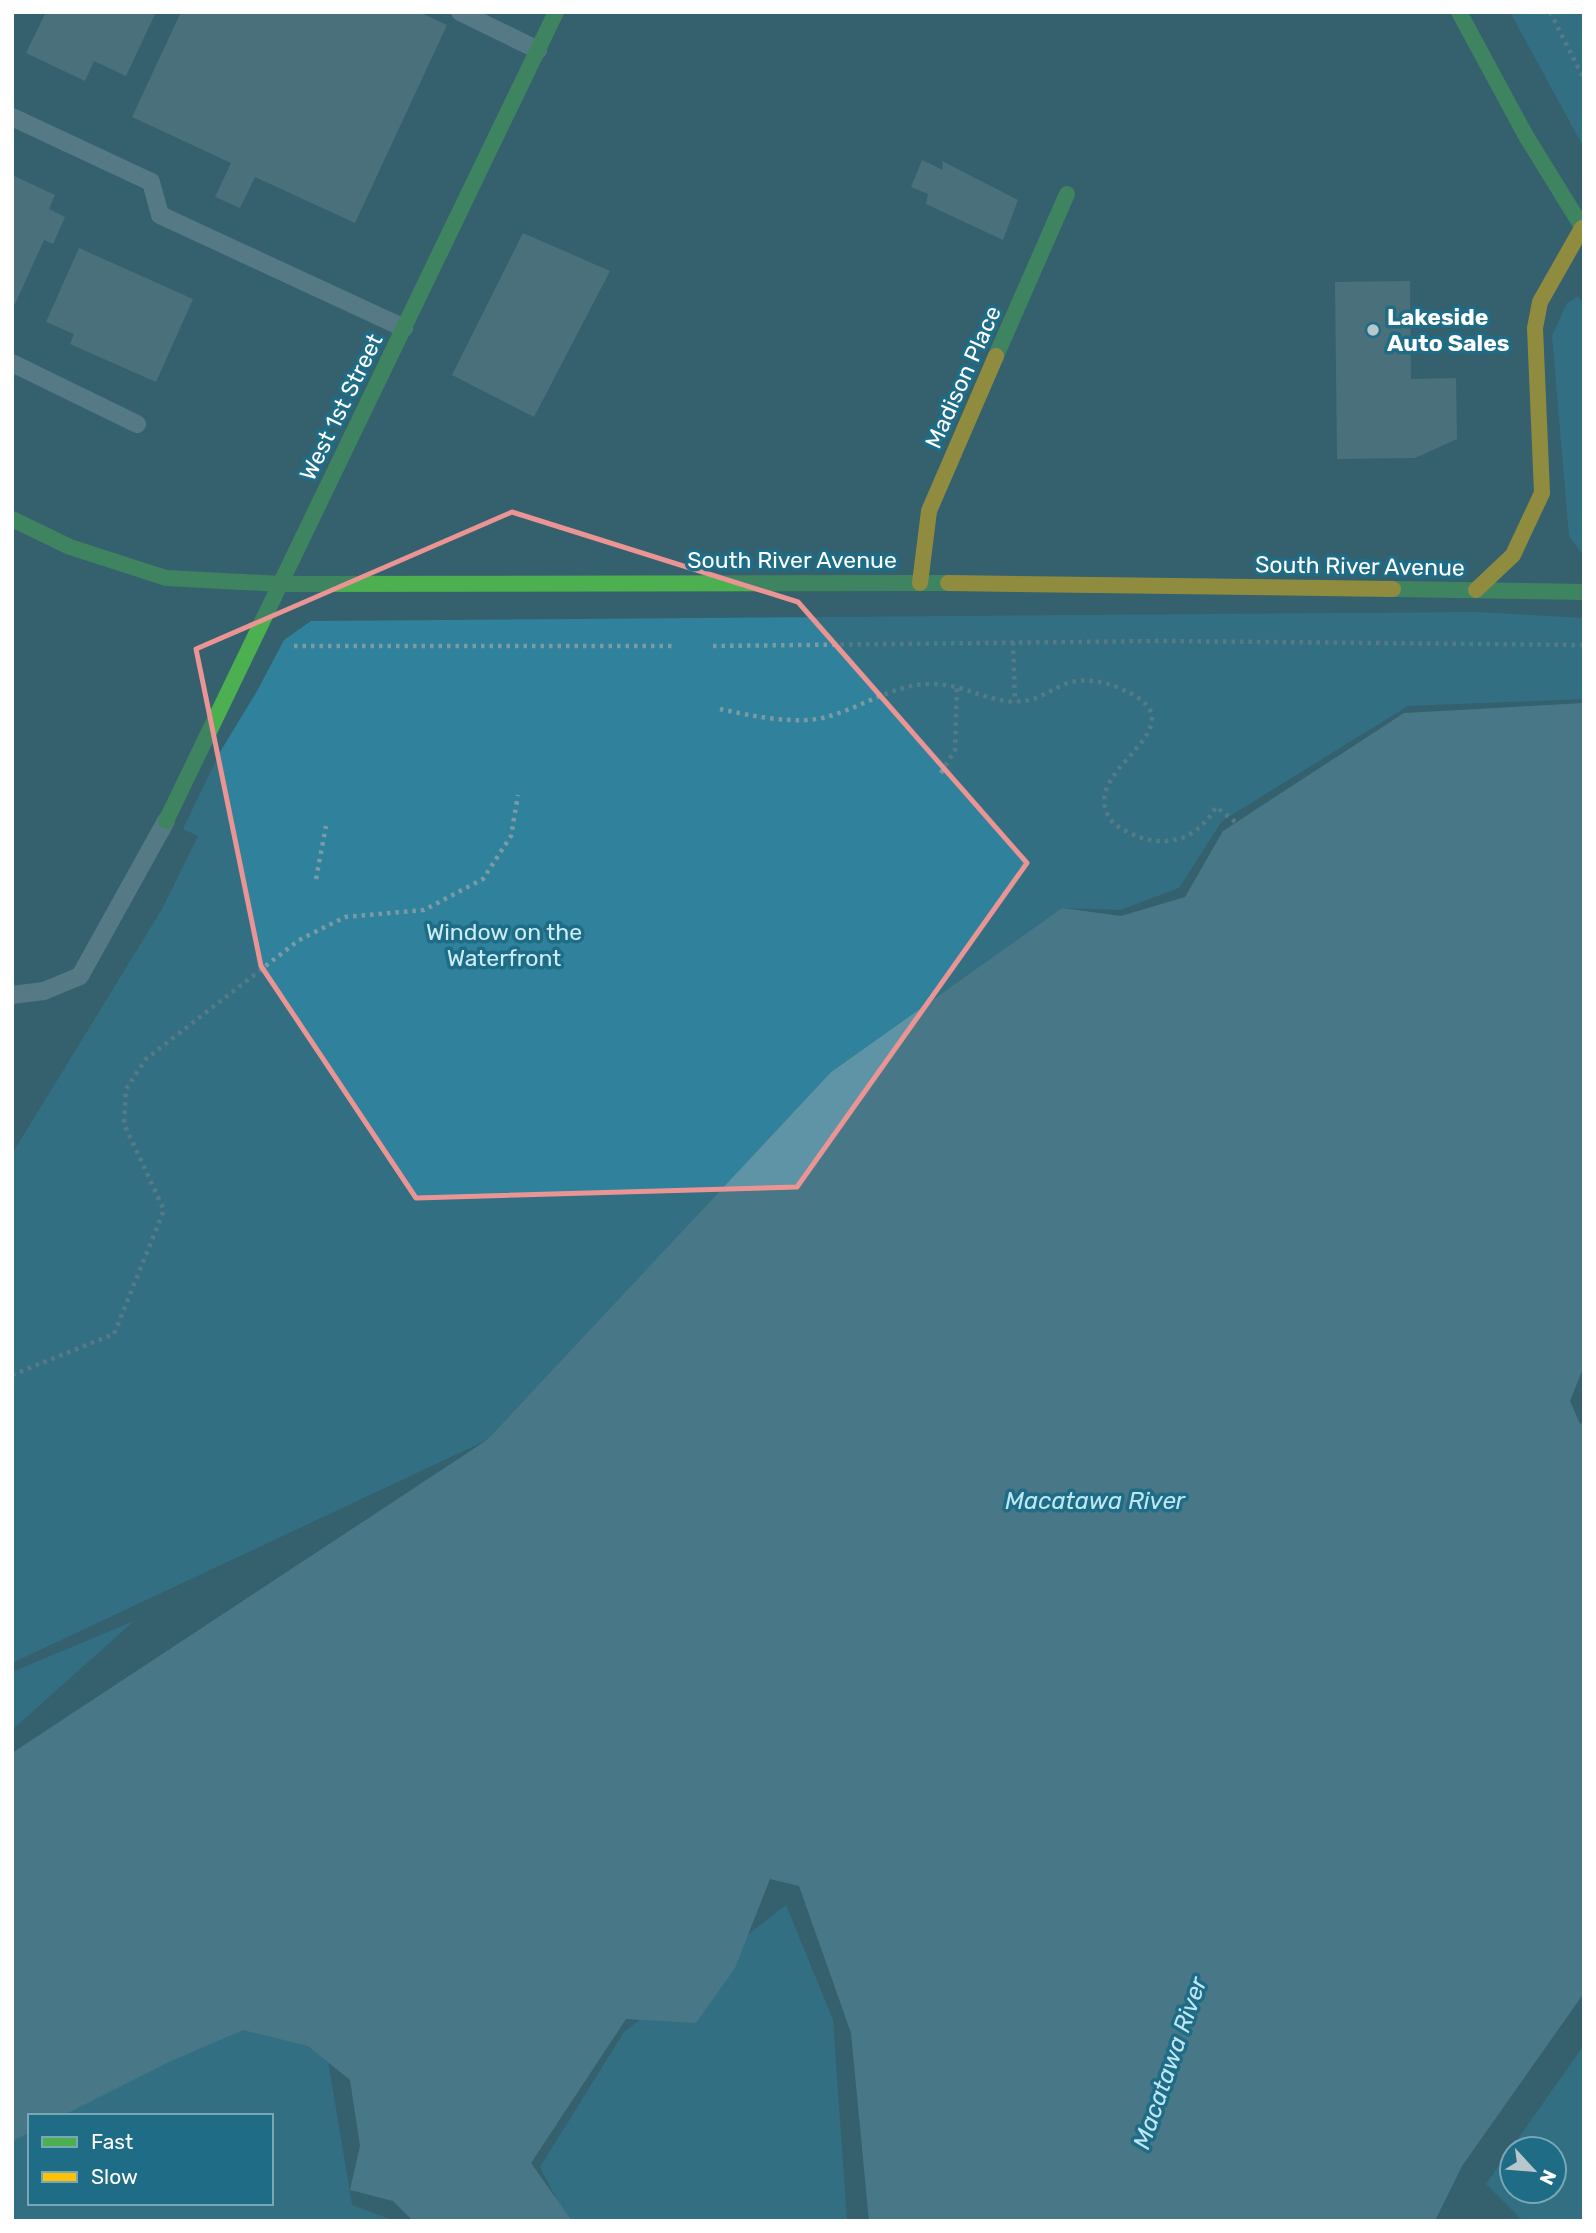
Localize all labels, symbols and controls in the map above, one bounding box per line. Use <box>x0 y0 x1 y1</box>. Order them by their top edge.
street label: Madison Place <box>919 301 1007 453</box>
place label: Lakeside Auto Sales <box>1387 303 1510 357</box>
marker: Lakeside Auto Sales <box>1365 322 1381 338</box>
street label: West 1st Street <box>293 329 389 485</box>
street label: South River Avenue <box>687 546 897 574</box>
street label: South River Avenue <box>1255 550 1465 582</box>
park label: Window on the Waterfront <box>426 918 582 972</box>
water label: Macatawa River <box>1005 1487 1186 1515</box>
water label: Macatawa River <box>1127 1973 1213 2153</box>
legend <box>28 2114 273 2205</box>
text: Fast <box>91 2129 133 2154</box>
north arrow <box>1498 2135 1568 2205</box>
text: Slow <box>91 2164 138 2189</box>
text: N <box>1534 2166 1561 2188</box>

